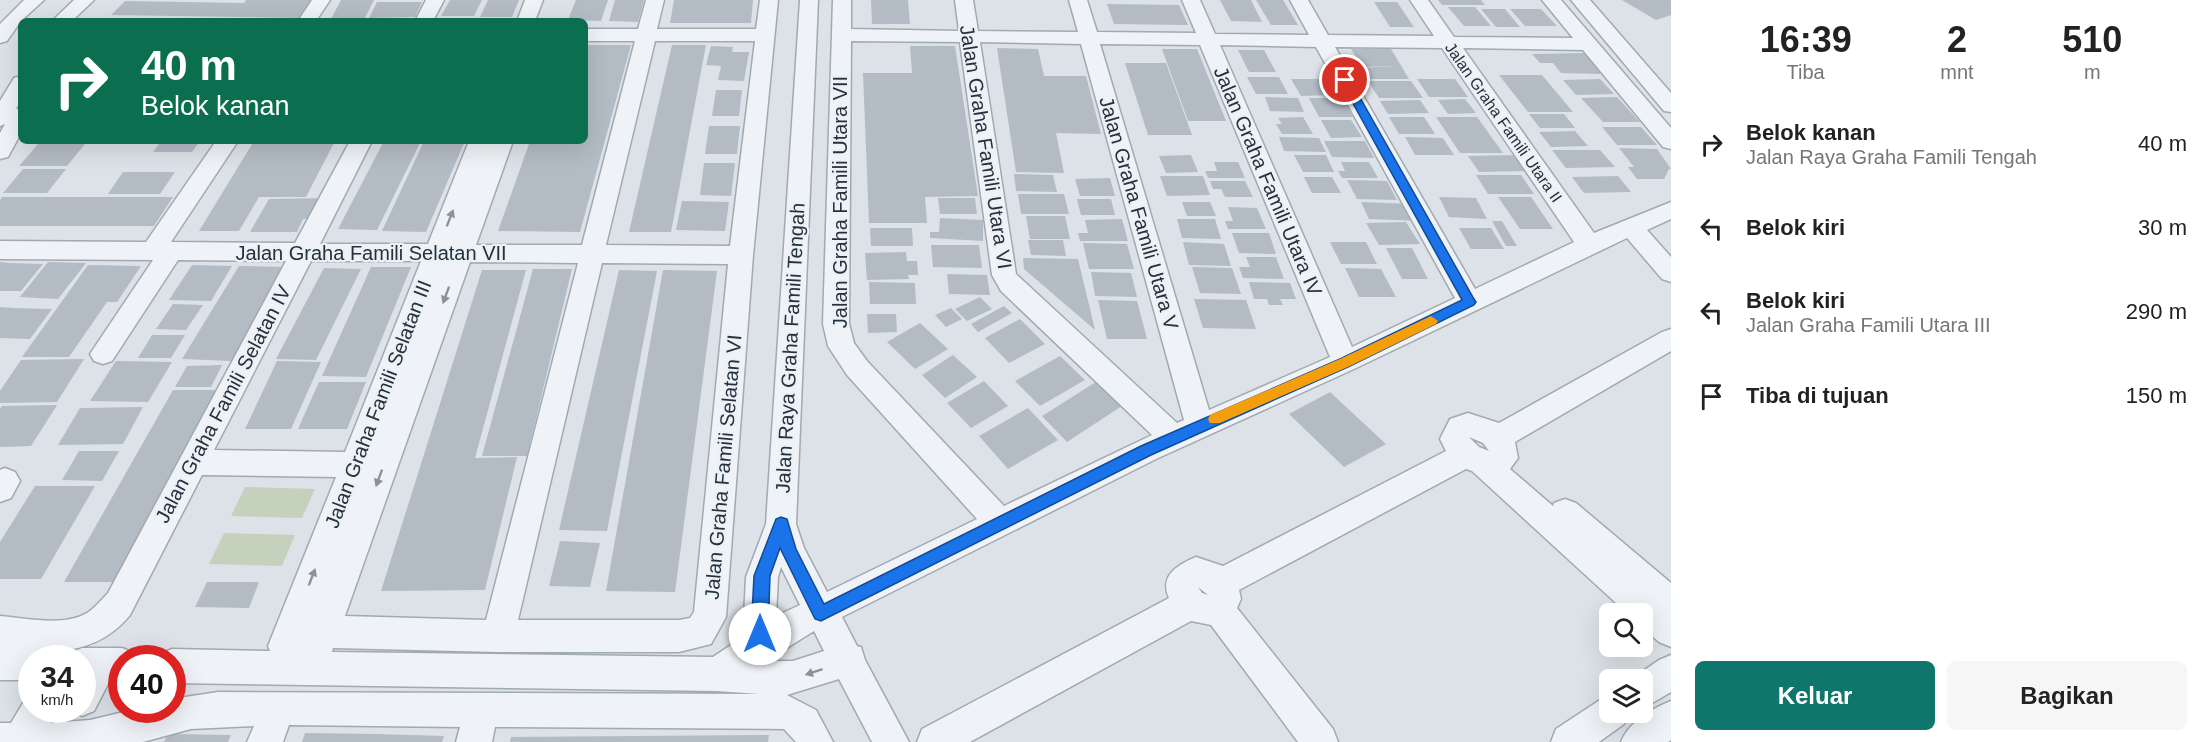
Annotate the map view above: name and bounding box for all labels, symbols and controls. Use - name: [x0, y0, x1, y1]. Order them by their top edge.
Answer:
- text: 16:39: [1760, 19, 1852, 60]
- text: 2: [1947, 19, 1967, 60]
- text: 510: [2062, 19, 2122, 60]
- street label: Jalan Graha Famili Utara VI: [956, 23, 1016, 271]
- street label: Jalan Graha Famili Utara II: [1442, 39, 1565, 205]
- icon: right: [42, 42, 120, 120]
- text: 40 m: [141, 42, 237, 89]
- pin: [1319, 54, 1370, 105]
- text: Tiba: [1787, 61, 1825, 83]
- text: mnt: [1940, 61, 1974, 83]
- text: m: [2084, 61, 2101, 83]
- street label: Jalan Graha Famili Utara IV: [1210, 63, 1327, 299]
- icon: arrive: [1328, 63, 1361, 96]
- street label: Jalan Graha Famili Utara VII: [829, 76, 851, 328]
- text: Belok kanan: [141, 91, 290, 121]
- street label: Jalan Graha Famili Utara V: [1095, 94, 1183, 333]
- text: Belok kanan: [1746, 120, 1876, 145]
- icon: right: [1695, 128, 1728, 161]
- text: 40 m: [2138, 131, 2187, 156]
- text: Jalan Raya Graha Famili Tengah: [1746, 146, 2037, 168]
- street label: Jalan Raya Graha Famili Tengah: [771, 202, 809, 494]
- one-way arrow: [445, 209, 455, 227]
- icon: left: [1695, 212, 1728, 245]
- text: Belok kiri: [1746, 215, 1845, 240]
- text: 30 m: [2138, 215, 2187, 240]
- street label: Jalan Graha Famili Selatan VII: [235, 242, 507, 264]
- street label: Jalan Graha Famili Selatan III: [321, 277, 435, 531]
- street label: Jalan Graha Famili Selatan IV: [151, 281, 295, 526]
- one-way arrow: [440, 286, 450, 304]
- text: Belok kiri: [1746, 288, 1845, 313]
- icon: left: [1695, 296, 1728, 329]
- text: 290 m: [2126, 299, 2187, 324]
- text: Jalan Graha Famili Utara III: [1746, 314, 1991, 336]
- street label: Jalan Graha Famili Selatan VI: [700, 334, 746, 600]
- icon: arrive: [1695, 380, 1728, 413]
- text: Tiba di tujuan: [1746, 383, 1889, 408]
- text: 150 m: [2126, 383, 2187, 408]
- one-way arrow: [373, 469, 383, 487]
- one-way arrow: [308, 568, 317, 586]
- position arrow: [728, 602, 792, 666]
- map controls: [1599, 603, 1653, 723]
- button: search: [1599, 603, 1653, 657]
- speed limit sign: 40: [108, 645, 186, 723]
- text: 34: [40, 660, 74, 693]
- button: Keluar: [1695, 661, 1935, 730]
- button: Bagikan: [1947, 661, 2187, 730]
- one-way arrow: [805, 668, 823, 677]
- button: layers: [1599, 669, 1653, 723]
- text: km/h: [41, 691, 73, 708]

